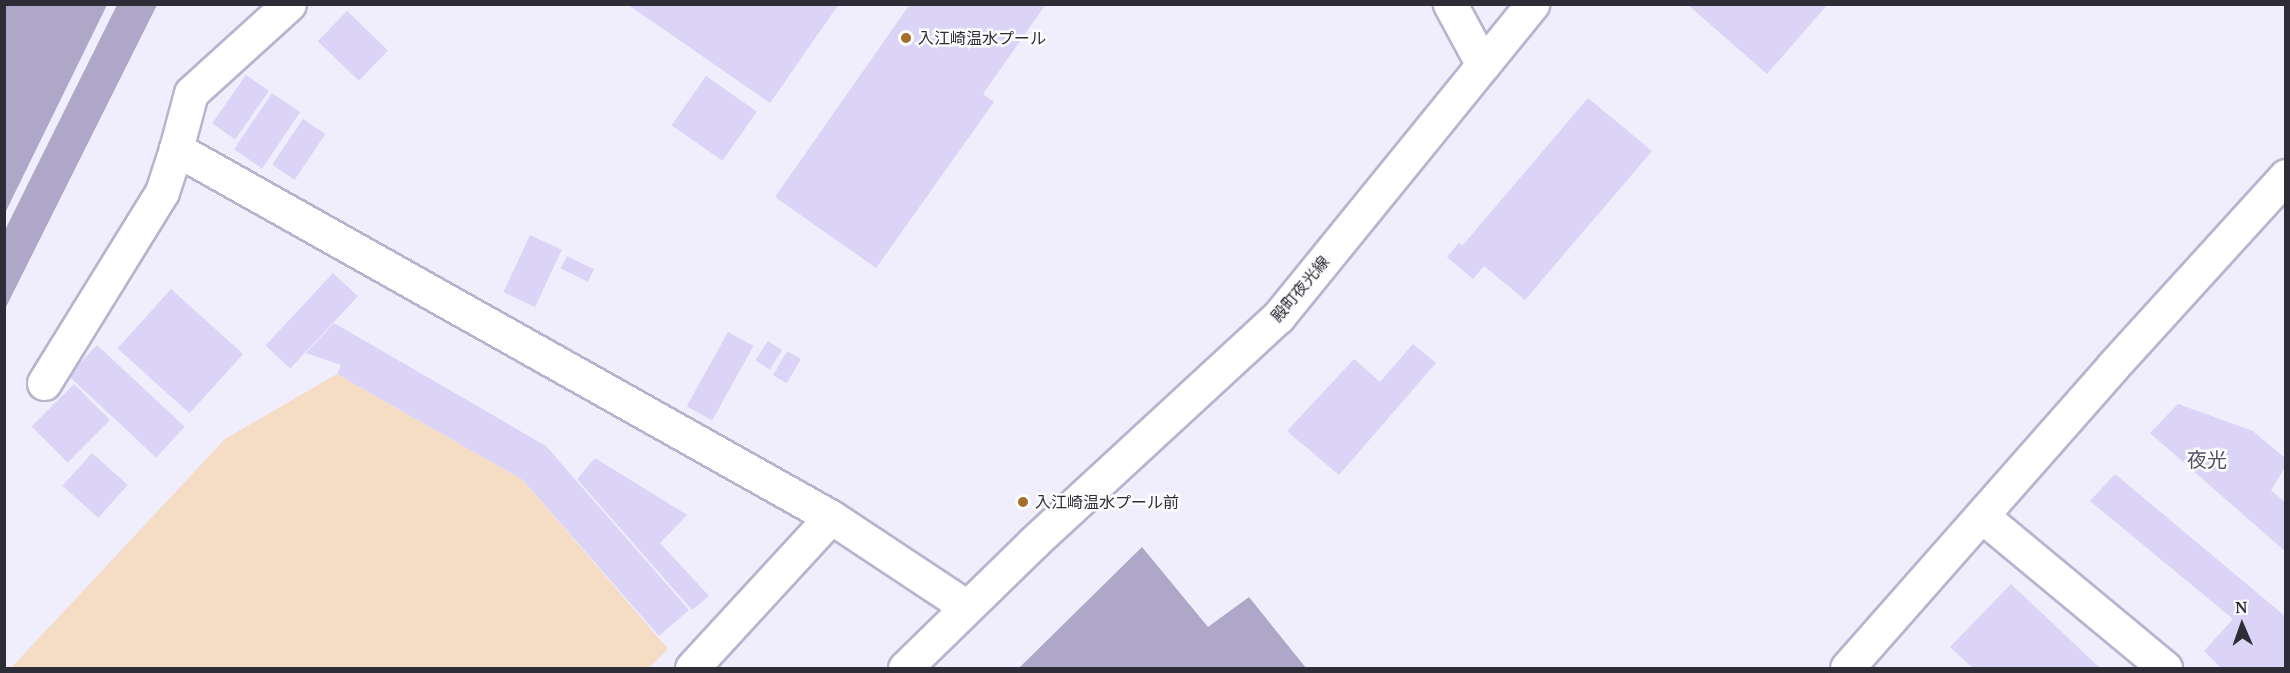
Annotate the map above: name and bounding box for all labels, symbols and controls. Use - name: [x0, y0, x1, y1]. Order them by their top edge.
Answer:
- place label: 入江崎温水プール: [918, 28, 1046, 48]
- marker: 入江崎温水プール: [899, 31, 913, 45]
- street label: 殿町夜光線: [1267, 252, 1333, 326]
- district label: 夜光: [2187, 447, 2227, 471]
- place label: 入江崎温水プール前: [1035, 492, 1179, 512]
- marker: 入江崎温水プール前: [1016, 495, 1030, 509]
- north arrow: [2212, 595, 2272, 655]
- text: N: [2235, 596, 2248, 618]

